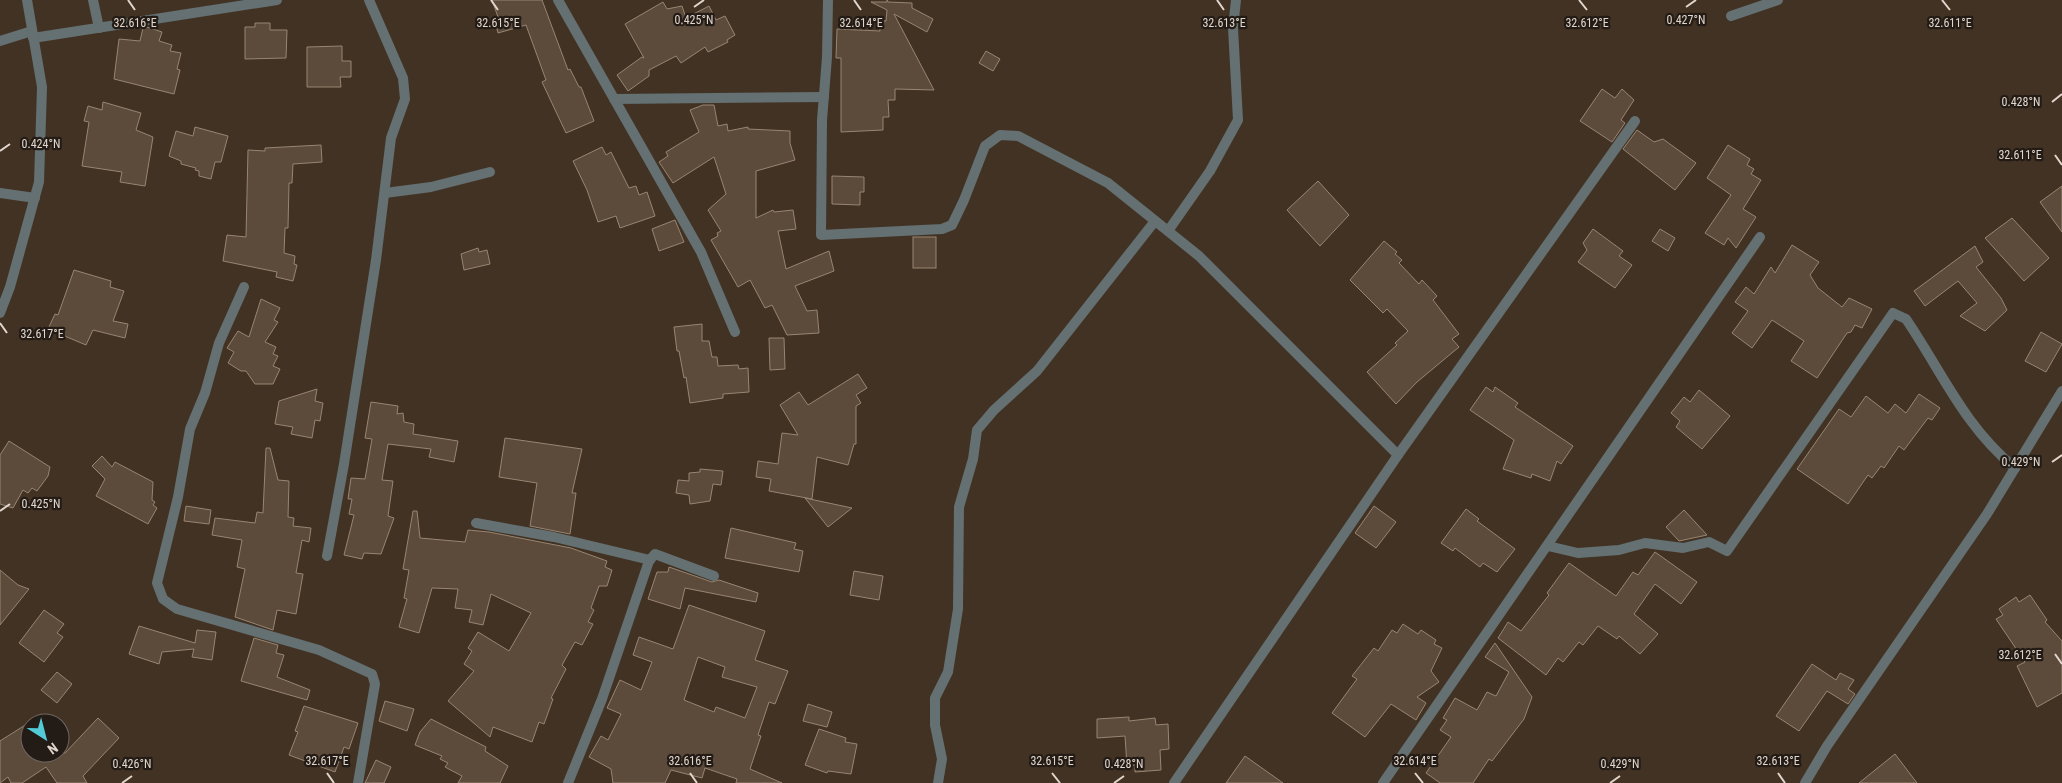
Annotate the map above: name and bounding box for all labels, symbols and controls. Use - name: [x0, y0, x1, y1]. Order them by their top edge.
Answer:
- text: 0.425°N: [675, 13, 713, 27]
- text: 0.427°N: [1667, 13, 1705, 27]
- text: 32.616°E: [113, 16, 157, 30]
- text: 32.615°E: [476, 16, 520, 30]
- text: 32.614°E: [839, 16, 883, 30]
- text: 32.613°E: [1202, 16, 1246, 30]
- text: 32.612°E: [1565, 16, 1609, 30]
- text: 32.611°E: [1928, 16, 1972, 30]
- text: 0.428°N: [2002, 95, 2040, 109]
- text: 0.424°N: [22, 137, 60, 151]
- text: 32.611°E: [1998, 148, 2042, 162]
- text: 32.617°E: [20, 327, 64, 341]
- text: 0.429°N: [2002, 455, 2040, 469]
- text: 0.425°N: [22, 497, 60, 511]
- text: 32.612°E: [1998, 648, 2042, 662]
- north arrow: [20, 713, 70, 763]
- text: N: [44, 740, 61, 758]
- text: 32.617°E: [305, 754, 349, 768]
- text: 32.616°E: [668, 754, 712, 768]
- text: 32.615°E: [1030, 754, 1074, 768]
- text: 32.614°E: [1393, 754, 1437, 768]
- text: 32.613°E: [1756, 754, 1800, 768]
- text: 0.426°N: [113, 757, 151, 771]
- text: 0.428°N: [1105, 757, 1143, 771]
- text: 0.429°N: [1601, 757, 1639, 771]

